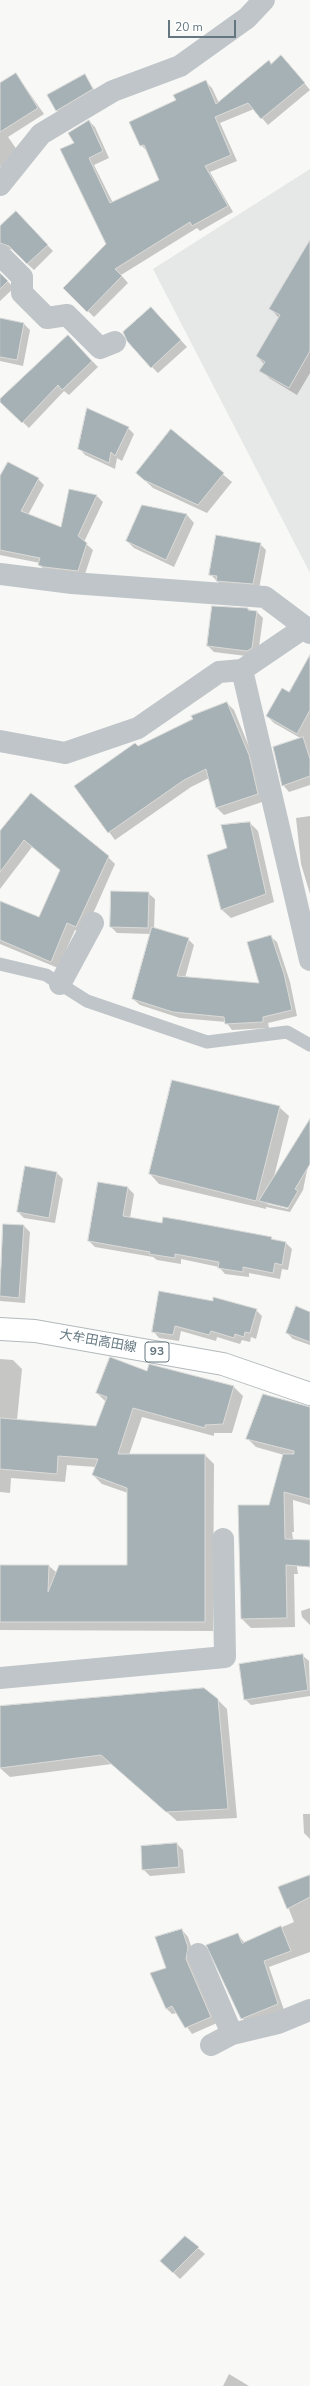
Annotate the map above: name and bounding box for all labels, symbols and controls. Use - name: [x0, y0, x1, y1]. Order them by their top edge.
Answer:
- scale bar: [170, 12, 238, 38]
- text: 20 m: [175, 19, 203, 35]
- street label: 大牟田高田線: [58, 1328, 138, 1356]
- road number: 93: [145, 1342, 169, 1362]

